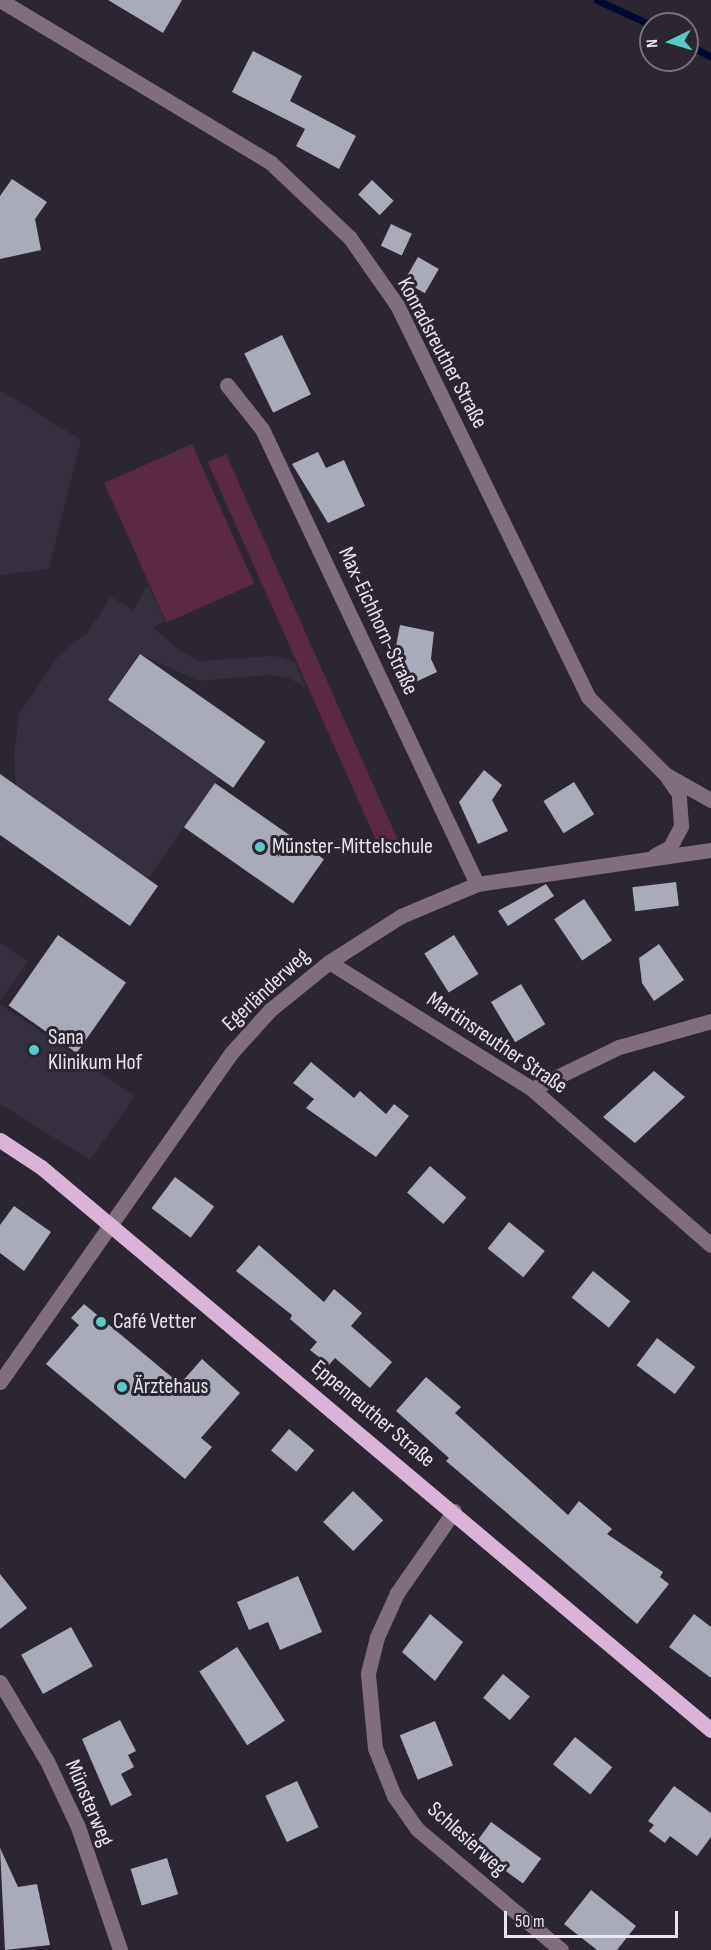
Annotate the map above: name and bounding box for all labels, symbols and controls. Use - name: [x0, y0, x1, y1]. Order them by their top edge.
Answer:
- north arrow: [639, 12, 699, 72]
- text: N: [643, 38, 662, 49]
- street label: Konradsreuther Straße: [391, 273, 493, 433]
- street label: Max-Eichhorn-Straße: [332, 543, 424, 699]
- place label: Münster-Mittelschule: [272, 834, 433, 860]
- marker: Münster-Mittelschule: [253, 840, 267, 854]
- street label: Egerländerweg: [217, 943, 315, 1037]
- street label: Martinsreuther Straße: [422, 986, 572, 1100]
- place label: Sana Klinikum Hof: [48, 1024, 142, 1076]
- marker: Sana Klinikum Hof: [25, 1041, 43, 1059]
- place label: Café Vetter: [113, 1309, 196, 1335]
- marker: Café Vetter: [94, 1315, 108, 1329]
- street label: Eppenreuther Straße: [306, 1355, 440, 1473]
- place label: Ärztehaus: [134, 1374, 208, 1400]
- marker: Ärztehaus: [115, 1380, 129, 1394]
- street label: Münsterweg: [59, 1756, 119, 1850]
- street label: Schlesierweg: [422, 1796, 512, 1882]
- scale bar: [507, 1899, 681, 1937]
- text: 50 m: [515, 1911, 545, 1932]

